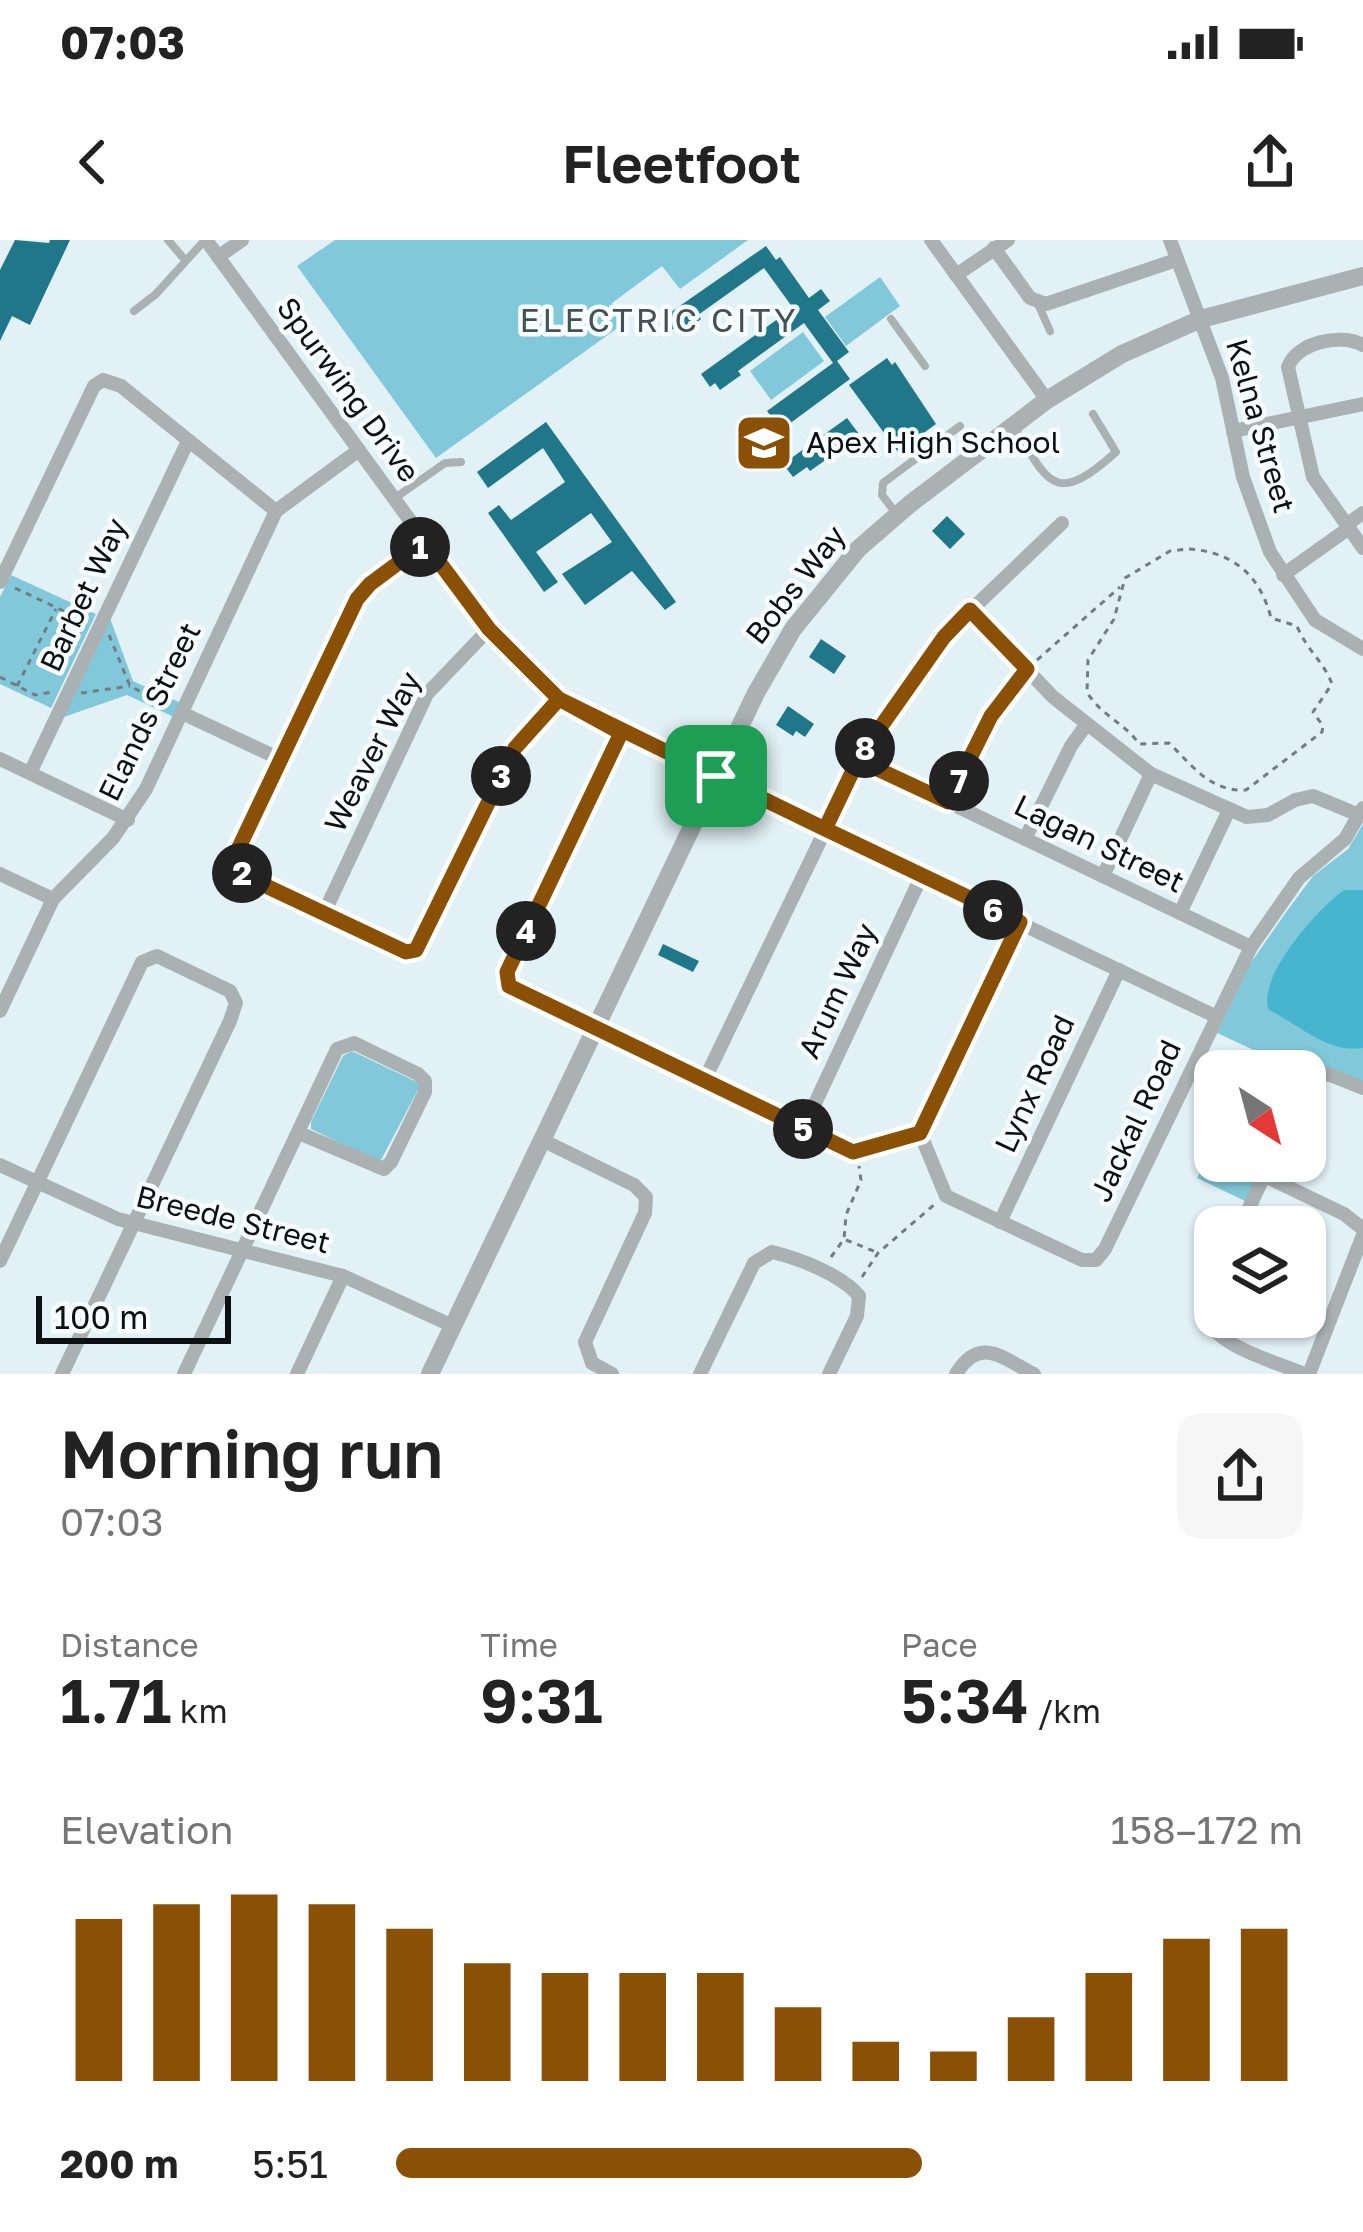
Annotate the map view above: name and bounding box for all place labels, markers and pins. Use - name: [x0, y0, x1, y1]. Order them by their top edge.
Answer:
- school or university icon: Apex High School: [733, 412, 795, 474]
- place label: Apex High School: [806, 424, 1060, 460]
- pin: 1: [390, 517, 450, 577]
- pin: 8: [835, 718, 895, 778]
- pin: [665, 725, 767, 827]
- pin: 3: [471, 746, 531, 806]
- pin: 7: [929, 751, 989, 811]
- pin: 2: [212, 843, 272, 903]
- pin: 6: [963, 880, 1023, 940]
- pin: 4: [496, 901, 556, 961]
- pin: 5: [773, 1099, 833, 1159]

